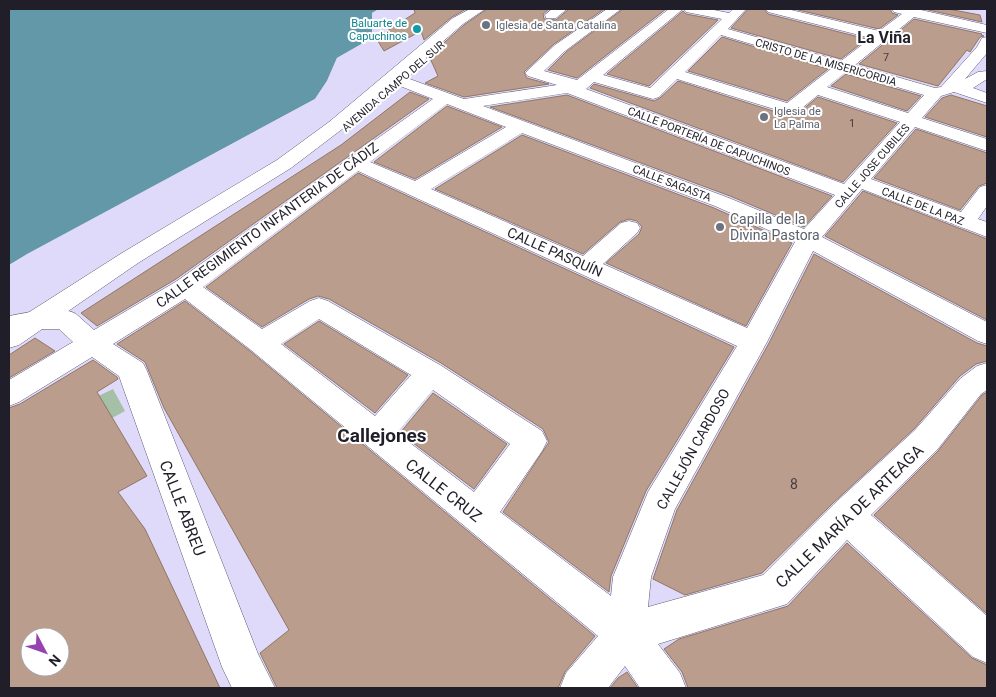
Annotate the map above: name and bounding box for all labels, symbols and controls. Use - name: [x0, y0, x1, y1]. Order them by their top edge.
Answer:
- place label: Baluarte de Capuchinos: [349, 17, 407, 43]
- marker: Iglesia de Santa Catalina: [480, 19, 492, 31]
- place label: Iglesia de Santa Catalina: [496, 19, 617, 32]
- marker: Baluarte de Capuchinos: [411, 23, 423, 35]
- district label: La Viña: [857, 28, 911, 47]
- street label: CRISTO DE LA MISERICORDIA: [754, 36, 899, 89]
- street label: AVENIDA CAMPO DEL SUR: [339, 38, 447, 134]
- house number: 7: [883, 51, 889, 64]
- street label: CALLE PORTERÍA DE CAPUCHINOS: [626, 104, 792, 179]
- place label: Iglesia de La Palma: [774, 105, 821, 131]
- marker: Iglesia de La Palma: [758, 111, 770, 123]
- house number: 1: [849, 117, 855, 130]
- street label: CALLE JOSE CUBILES: [832, 121, 913, 211]
- street label: CALLE REGIMIENTO INFANTERIA DE CÁDIZ: [152, 138, 381, 311]
- street label: CALLE SAGASTA: [631, 162, 714, 205]
- street label: CALLE DE LA PAZ: [880, 185, 966, 228]
- place label: Capilla de la Divina Pastora: [730, 211, 820, 243]
- marker: Capilla de la Divina Pastora: [714, 221, 726, 233]
- street label: CALLE PASQUÍN: [505, 223, 606, 280]
- street label: CALLEJÓN CARDOSO: [652, 385, 733, 512]
- district label: Callejones: [337, 424, 427, 447]
- street label: CALLE MARÍA DE ARTEAGA: [772, 440, 928, 592]
- street label: CALLE CRUZ: [402, 455, 486, 526]
- street label: CALLE ABREU: [156, 458, 209, 559]
- house number: 8: [790, 476, 798, 492]
- north arrow: [20, 627, 70, 677]
- text: N: [46, 652, 64, 670]

